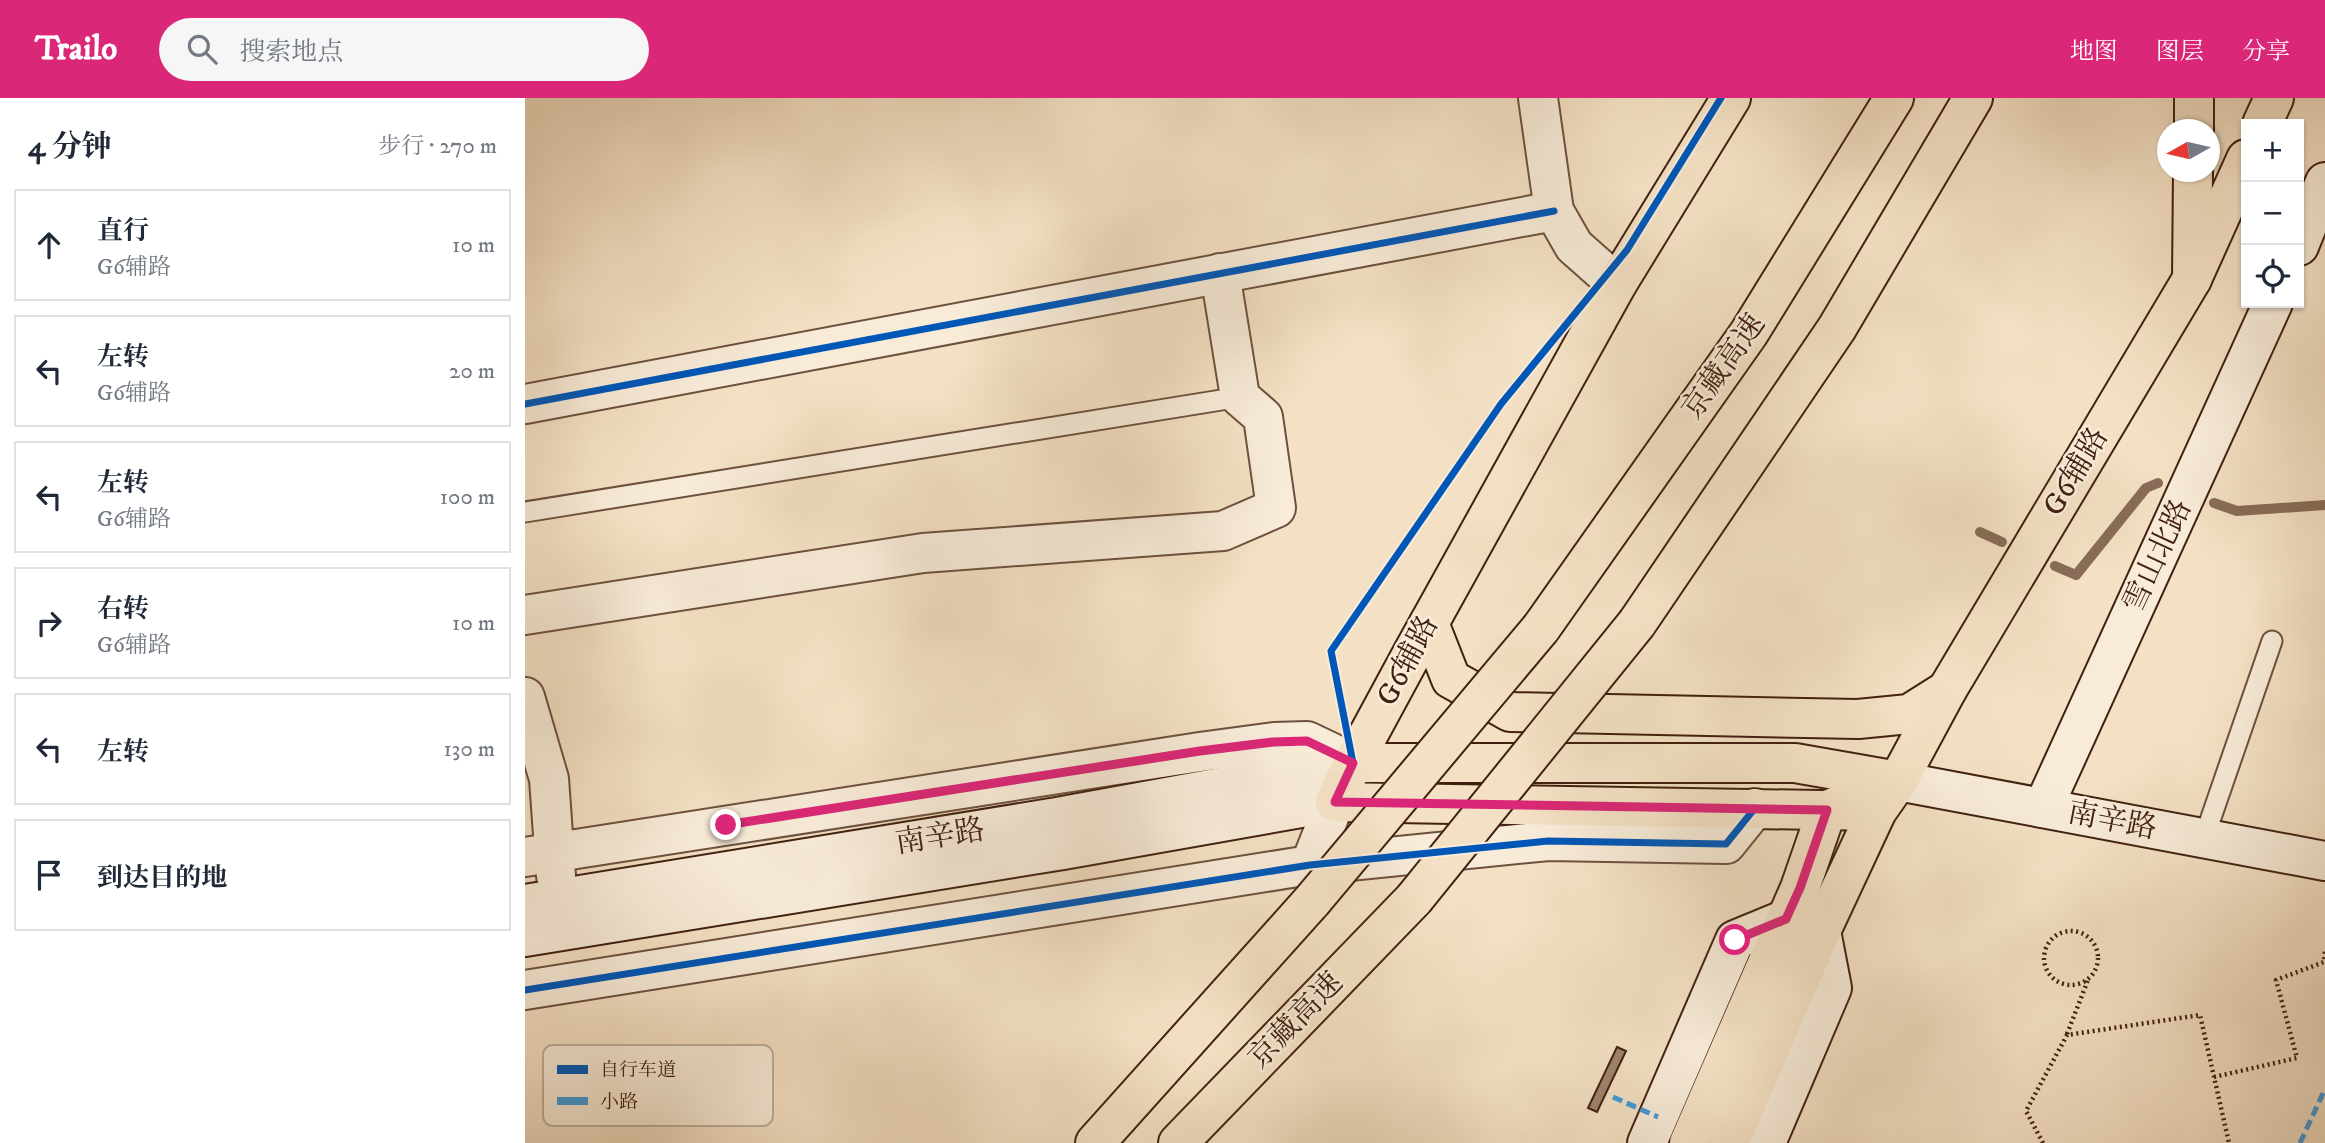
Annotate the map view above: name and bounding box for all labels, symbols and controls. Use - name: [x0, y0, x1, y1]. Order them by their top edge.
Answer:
- search box: [159, 18, 649, 81]
- text: Trailo: [35, 29, 117, 70]
- icon: search: [183, 30, 221, 68]
- text: 搜索地点: [239, 36, 343, 69]
- text: 地图: [2070, 37, 2118, 67]
- text: 图层: [2156, 37, 2204, 67]
- text: 分享: [2242, 37, 2290, 67]
- north arrow: [2157, 119, 2220, 182]
- map controls: [2241, 119, 2304, 308]
- button: +: [2241, 119, 2304, 182]
- text: 4 分钟: [28, 129, 112, 166]
- text: 步行 · 270 m: [378, 132, 497, 161]
- button: −: [2241, 182, 2304, 245]
- text: 直行: [97, 215, 149, 248]
- icon: ahead: [30, 226, 68, 264]
- text: 10 m: [452, 231, 495, 260]
- button: locate: [2241, 245, 2304, 308]
- text: G6辅路: [97, 253, 171, 282]
- street label: 京藏高速: [1674, 307, 1774, 427]
- text: 左转: [97, 341, 149, 374]
- icon: left: [30, 352, 68, 390]
- text: 20 m: [449, 357, 495, 386]
- text: G6辅路: [97, 379, 171, 408]
- street label: G6辅路: [2035, 421, 2117, 523]
- text: 左转: [97, 467, 149, 500]
- icon: left: [30, 478, 68, 516]
- text: 100 m: [440, 483, 495, 512]
- street label: 雪山北路: [2116, 494, 2200, 618]
- text: G6辅路: [97, 505, 171, 534]
- text: 右转: [97, 593, 149, 626]
- icon: right: [30, 604, 68, 642]
- text: 10 m: [452, 609, 495, 638]
- street label: G6辅路: [1369, 610, 1447, 712]
- text: G6辅路: [97, 631, 171, 660]
- icon: left: [30, 730, 68, 768]
- text: 130 m: [443, 735, 495, 764]
- text: 左转: [97, 736, 149, 769]
- street label: 南辛路: [2064, 794, 2160, 848]
- route end: [710, 809, 741, 840]
- street label: 南辛路: [893, 812, 987, 862]
- icon: arrive: [30, 856, 68, 894]
- text: 到达目的地: [97, 862, 227, 895]
- route start: [1719, 924, 1750, 955]
- street label: 京藏高速: [1241, 965, 1351, 1077]
- legend: [543, 1045, 773, 1126]
- text: 自行车道: [600, 1059, 676, 1082]
- text: 小路: [600, 1091, 638, 1114]

